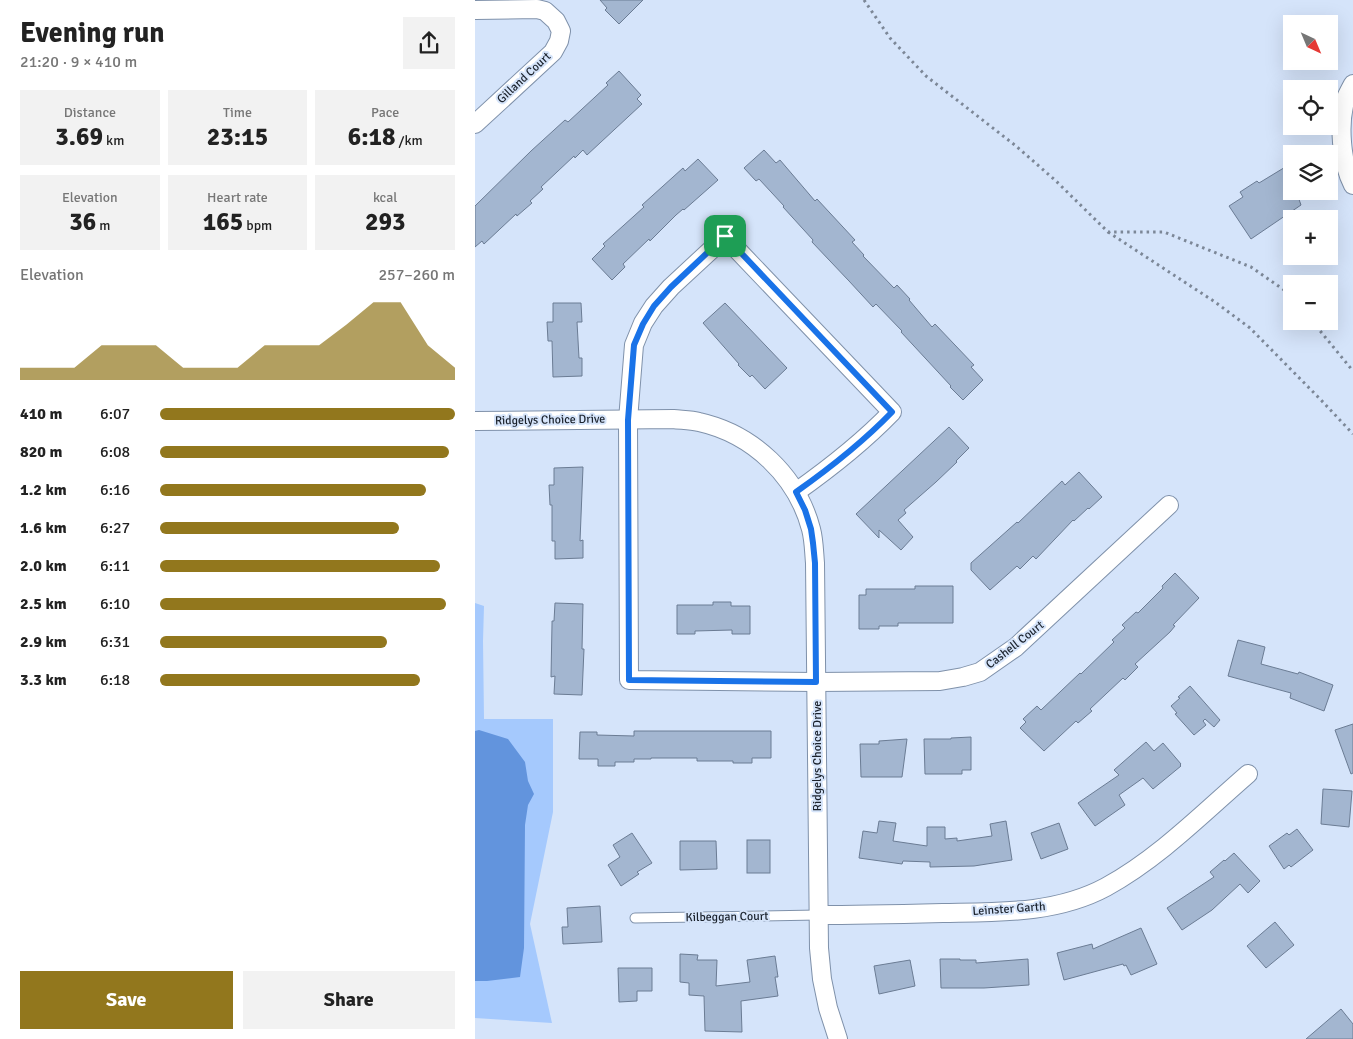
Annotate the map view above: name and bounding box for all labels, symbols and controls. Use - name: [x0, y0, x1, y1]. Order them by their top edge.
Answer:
- north arrow: [1283, 15, 1337, 70]
- map controls: [1283, 15, 1338, 330]
- text: Evening run: [20, 16, 165, 50]
- button: share: [403, 17, 455, 69]
- street label: Gilland Court: [494, 49, 554, 107]
- text: 21:20 · 9 × 410 m: [20, 52, 137, 72]
- button: locate: [1283, 80, 1338, 135]
- text: Distance: [64, 104, 116, 121]
- text: Time: [223, 104, 252, 121]
- text: Pace: [371, 104, 399, 121]
- text: 3.69: [55, 121, 103, 152]
- text: 23:15: [207, 121, 268, 152]
- text: 6:18: [348, 121, 396, 152]
- text: km: [103, 132, 124, 149]
- text: /km: [396, 132, 423, 149]
- button: layers: [1283, 145, 1338, 200]
- text: Elevation: [62, 189, 118, 206]
- text: Heart rate: [207, 189, 268, 206]
- text: kcal: [373, 189, 397, 206]
- text: 36: [69, 206, 96, 237]
- text: 165: [203, 206, 243, 237]
- text: 293: [365, 206, 405, 237]
- button: +: [1283, 210, 1338, 265]
- pin: [704, 215, 746, 257]
- text: m: [96, 217, 110, 234]
- text: bpm: [243, 217, 272, 234]
- icon: arrive: [711, 222, 739, 250]
- text: Elevation: [20, 265, 84, 285]
- text: 257–260 m: [378, 265, 455, 285]
- button: −: [1283, 275, 1338, 330]
- text: 410 m: [20, 404, 62, 424]
- text: 6:07: [100, 404, 130, 424]
- street label: Ridgelys Choice Drive: [495, 412, 605, 428]
- text: 820 m: [20, 442, 62, 462]
- text: 6:08: [100, 442, 130, 462]
- text: 1.2 km: [20, 480, 67, 500]
- text: 6:16: [100, 480, 130, 500]
- text: 1.6 km: [20, 518, 67, 538]
- text: 6:27: [100, 518, 130, 538]
- text: 2.0 km: [20, 556, 67, 576]
- text: 6:11: [100, 556, 130, 576]
- text: 2.5 km: [20, 594, 67, 614]
- text: 6:10: [100, 594, 130, 614]
- street label: Cashell Court: [983, 618, 1047, 672]
- text: 2.9 km: [20, 632, 67, 652]
- text: 6:31: [100, 632, 130, 652]
- text: 3.3 km: [20, 670, 67, 690]
- text: 6:18: [100, 670, 130, 690]
- street label: Ridgelys Choice Drive: [810, 701, 825, 811]
- street label: Leinster Garth: [972, 899, 1046, 919]
- street label: Kilbeggan Court: [685, 909, 769, 925]
- button: Save: [20, 971, 233, 1029]
- button: Share: [243, 971, 455, 1029]

